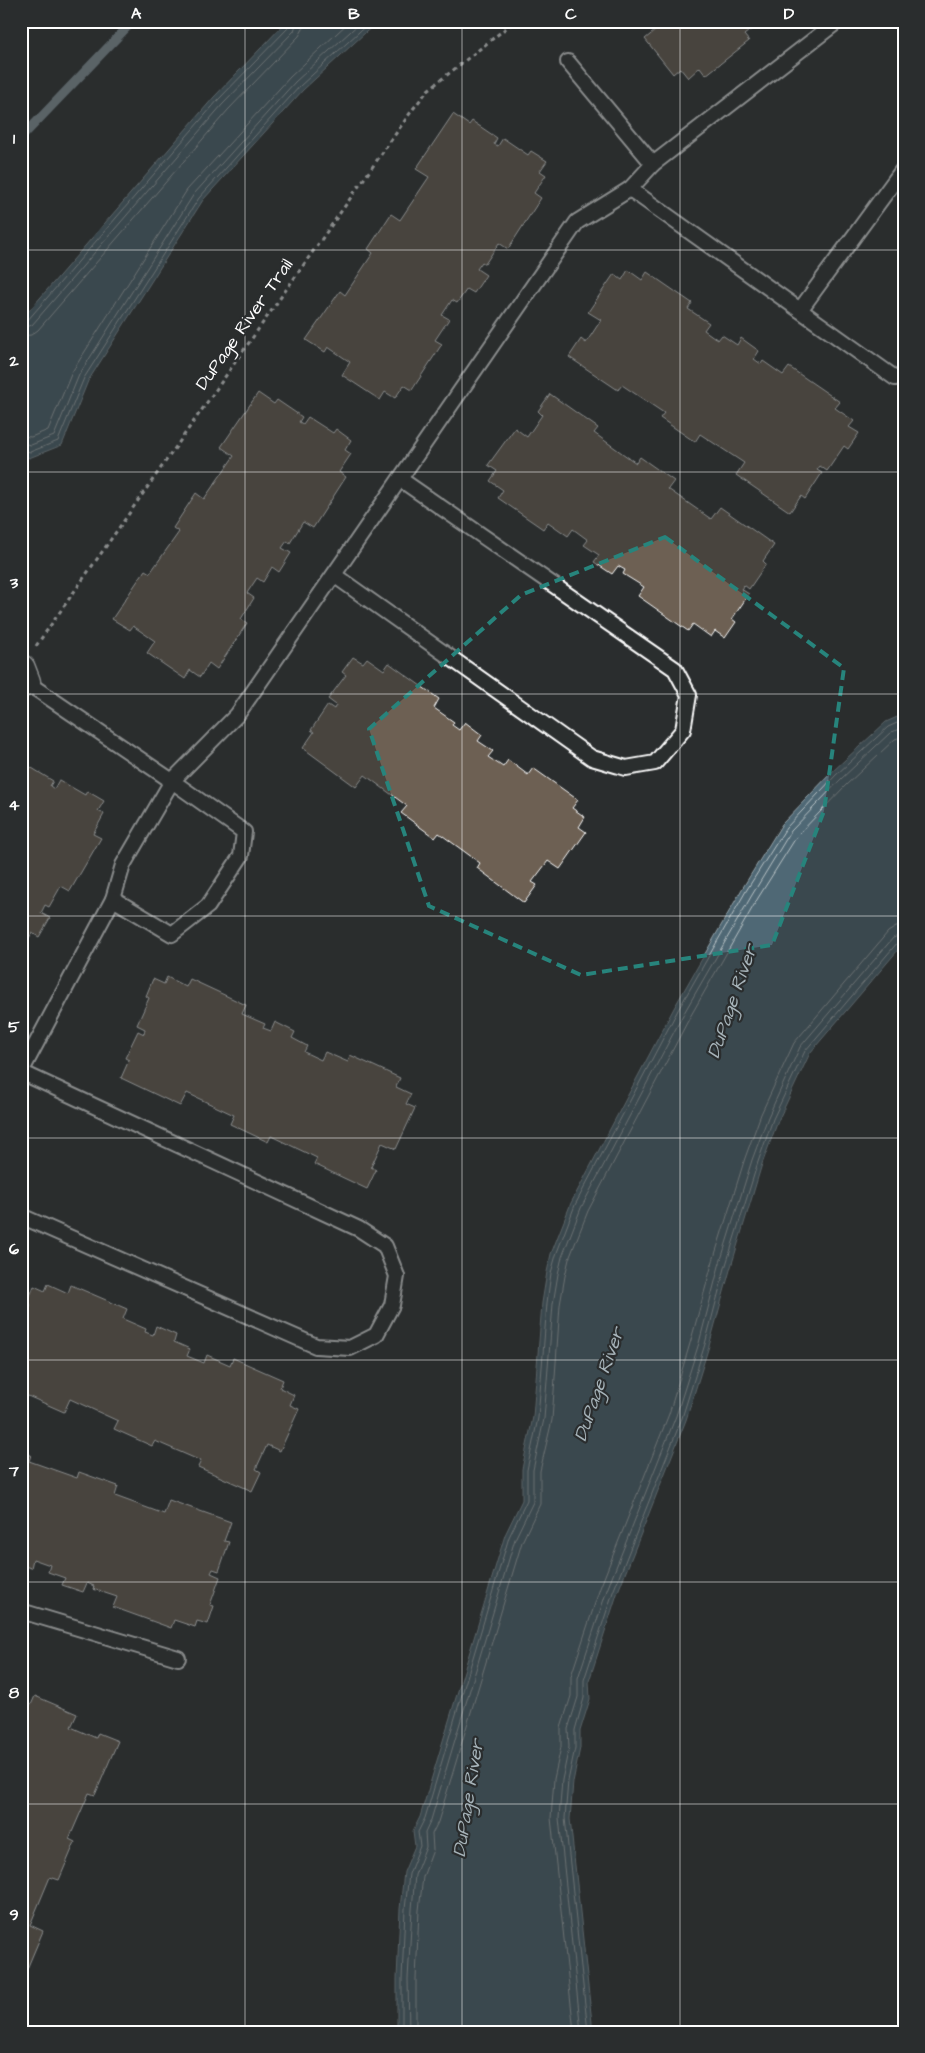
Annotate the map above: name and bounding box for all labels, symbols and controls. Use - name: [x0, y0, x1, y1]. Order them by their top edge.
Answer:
- text: A: [131, 3, 142, 25]
- text: B: [348, 3, 360, 25]
- text: C: [565, 3, 577, 25]
- text: D: [784, 3, 795, 25]
- text: 1: [13, 128, 16, 150]
- street label: DuPage River Trail: [190, 253, 300, 396]
- text: 2: [8, 350, 19, 372]
- text: 3: [9, 572, 19, 594]
- text: 4: [9, 794, 20, 816]
- water label: DuPage River: [700, 939, 765, 1062]
- text: 5: [8, 1016, 20, 1038]
- text: 6: [9, 1238, 19, 1260]
- water label: DuPage River: [567, 1322, 632, 1445]
- text: 7: [8, 1460, 19, 1482]
- text: 8: [9, 1682, 20, 1704]
- water label: DuPage River: [446, 1735, 491, 1859]
- text: 9: [9, 1904, 19, 1926]

